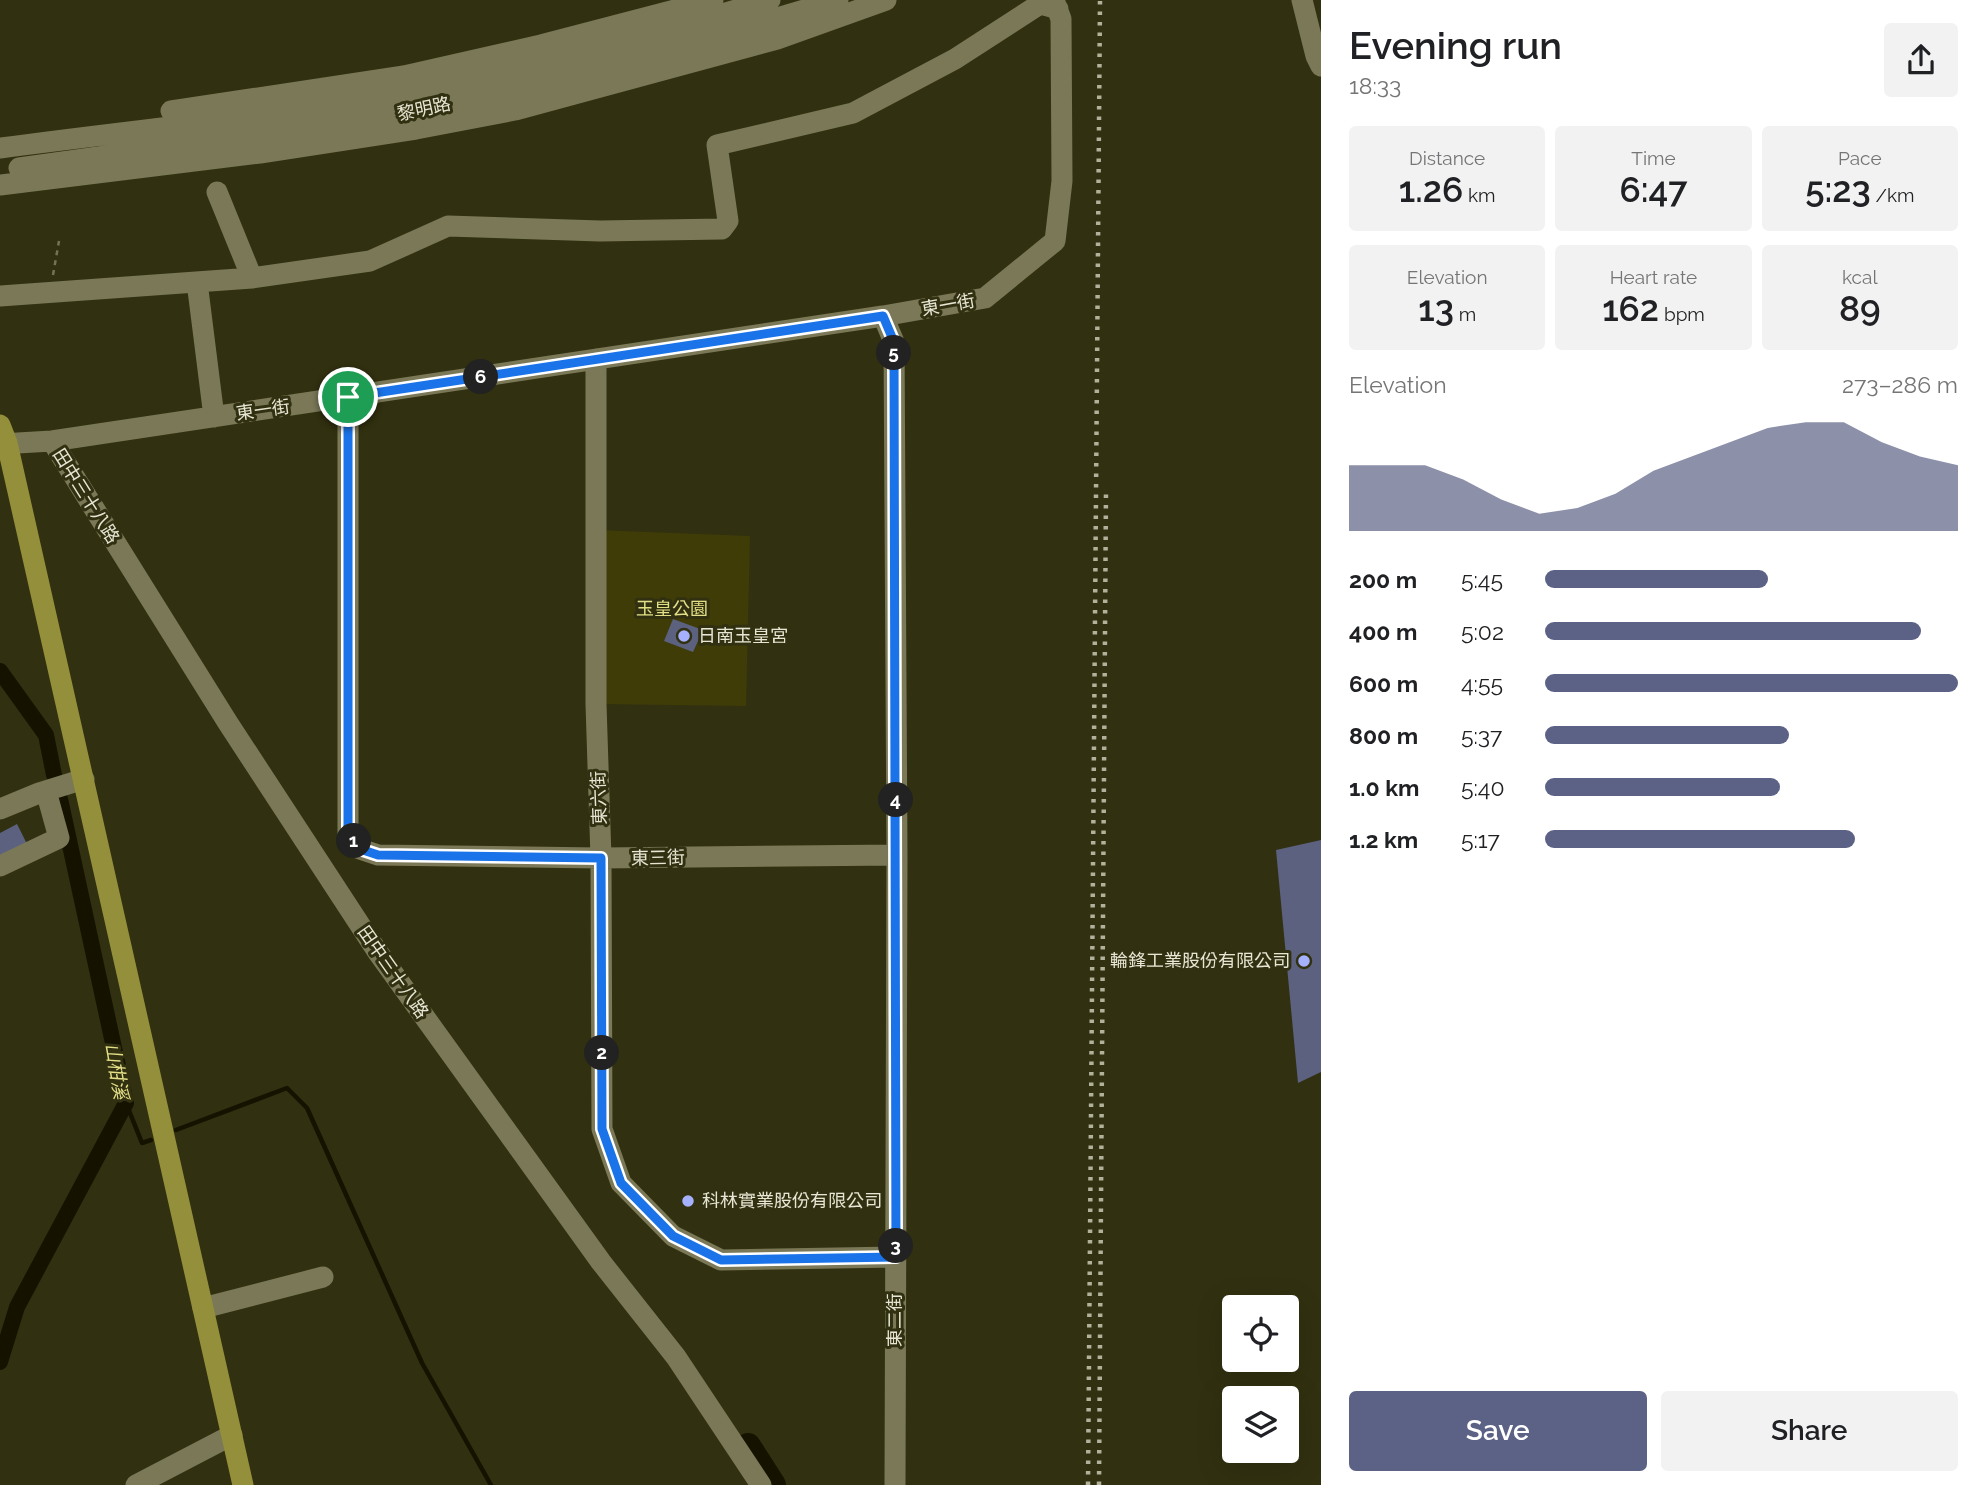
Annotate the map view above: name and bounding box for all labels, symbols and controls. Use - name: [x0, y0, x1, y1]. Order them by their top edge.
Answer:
- text: Evening run: [1349, 23, 1562, 68]
- button: share: [1884, 23, 1958, 97]
- text: 18:33: [1349, 72, 1401, 99]
- street label: 黎明路: [395, 93, 452, 124]
- text: Distance: [1409, 147, 1485, 169]
- text: Time: [1631, 147, 1676, 169]
- text: Pace: [1838, 147, 1882, 169]
- text: 1.26: [1399, 169, 1463, 210]
- text: 6:47: [1620, 169, 1687, 210]
- text: 5:23: [1805, 169, 1871, 210]
- text: km: [1463, 184, 1496, 206]
- text: /km: [1871, 184, 1915, 206]
- text: Elevation: [1407, 266, 1488, 288]
- text: Heart rate: [1610, 266, 1697, 288]
- text: kcal: [1842, 266, 1878, 288]
- text: 13: [1418, 288, 1454, 329]
- text: 162: [1602, 288, 1659, 329]
- text: 89: [1839, 288, 1881, 329]
- street label: 東一街: [920, 289, 976, 320]
- text: m: [1454, 303, 1476, 325]
- text: bpm: [1659, 303, 1705, 325]
- pin: 5: [876, 336, 912, 370]
- text: 5: [888, 341, 899, 363]
- pin: 6: [463, 360, 498, 394]
- text: 6: [475, 365, 486, 387]
- pin: [318, 367, 378, 427]
- text: Elevation: [1349, 371, 1447, 398]
- text: 273–286 m: [1842, 371, 1958, 398]
- icon: arrive: [329, 378, 367, 416]
- street label: 東一街: [235, 395, 291, 424]
- street label: 田中三十八路: [49, 444, 124, 547]
- text: 200 m: [1349, 566, 1417, 593]
- text: 5:45: [1461, 566, 1503, 593]
- park label: 玉皇公園: [636, 598, 708, 619]
- text: 400 m: [1349, 618, 1417, 645]
- text: 5:02: [1461, 618, 1504, 645]
- place label: 日南玉皇宮: [698, 625, 788, 646]
- marker: 日南玉皇宮: [676, 628, 692, 644]
- text: 600 m: [1349, 670, 1418, 697]
- text: 4:55: [1461, 670, 1503, 697]
- text: 800 m: [1349, 722, 1418, 749]
- text: 5:37: [1461, 722, 1502, 749]
- street label: 東六街: [587, 771, 610, 825]
- text: 1.0 km: [1349, 774, 1419, 801]
- text: 5:40: [1461, 774, 1505, 801]
- pin: 4: [878, 782, 914, 818]
- text: 4: [890, 788, 901, 810]
- pin: 1: [336, 824, 372, 858]
- text: 1.2 km: [1349, 826, 1418, 853]
- text: 5:17: [1461, 826, 1500, 853]
- text: 1: [349, 829, 358, 851]
- street label: 東三街: [631, 847, 685, 868]
- street label: 田中三十八路: [354, 921, 433, 1022]
- place label: 輪鋒工業股份有限公司: [1110, 950, 1290, 971]
- marker: 輪鋒工業股份有限公司: [1296, 953, 1312, 969]
- pin: 2: [584, 1036, 620, 1070]
- water label: 山柑溪: [101, 1041, 133, 1104]
- text: 2: [596, 1041, 607, 1063]
- place label: 科林實業股份有限公司: [702, 1190, 882, 1211]
- marker: 科林實業股份有限公司: [680, 1193, 696, 1209]
- pin: 3: [878, 1228, 914, 1264]
- text: 3: [890, 1234, 901, 1256]
- street label: 東二街: [884, 1293, 905, 1347]
- map controls: [1222, 1295, 1299, 1463]
- button: locate: [1222, 1295, 1299, 1372]
- button: layers: [1222, 1386, 1299, 1463]
- button: Save: [1349, 1391, 1647, 1471]
- button: Share: [1661, 1391, 1958, 1471]

